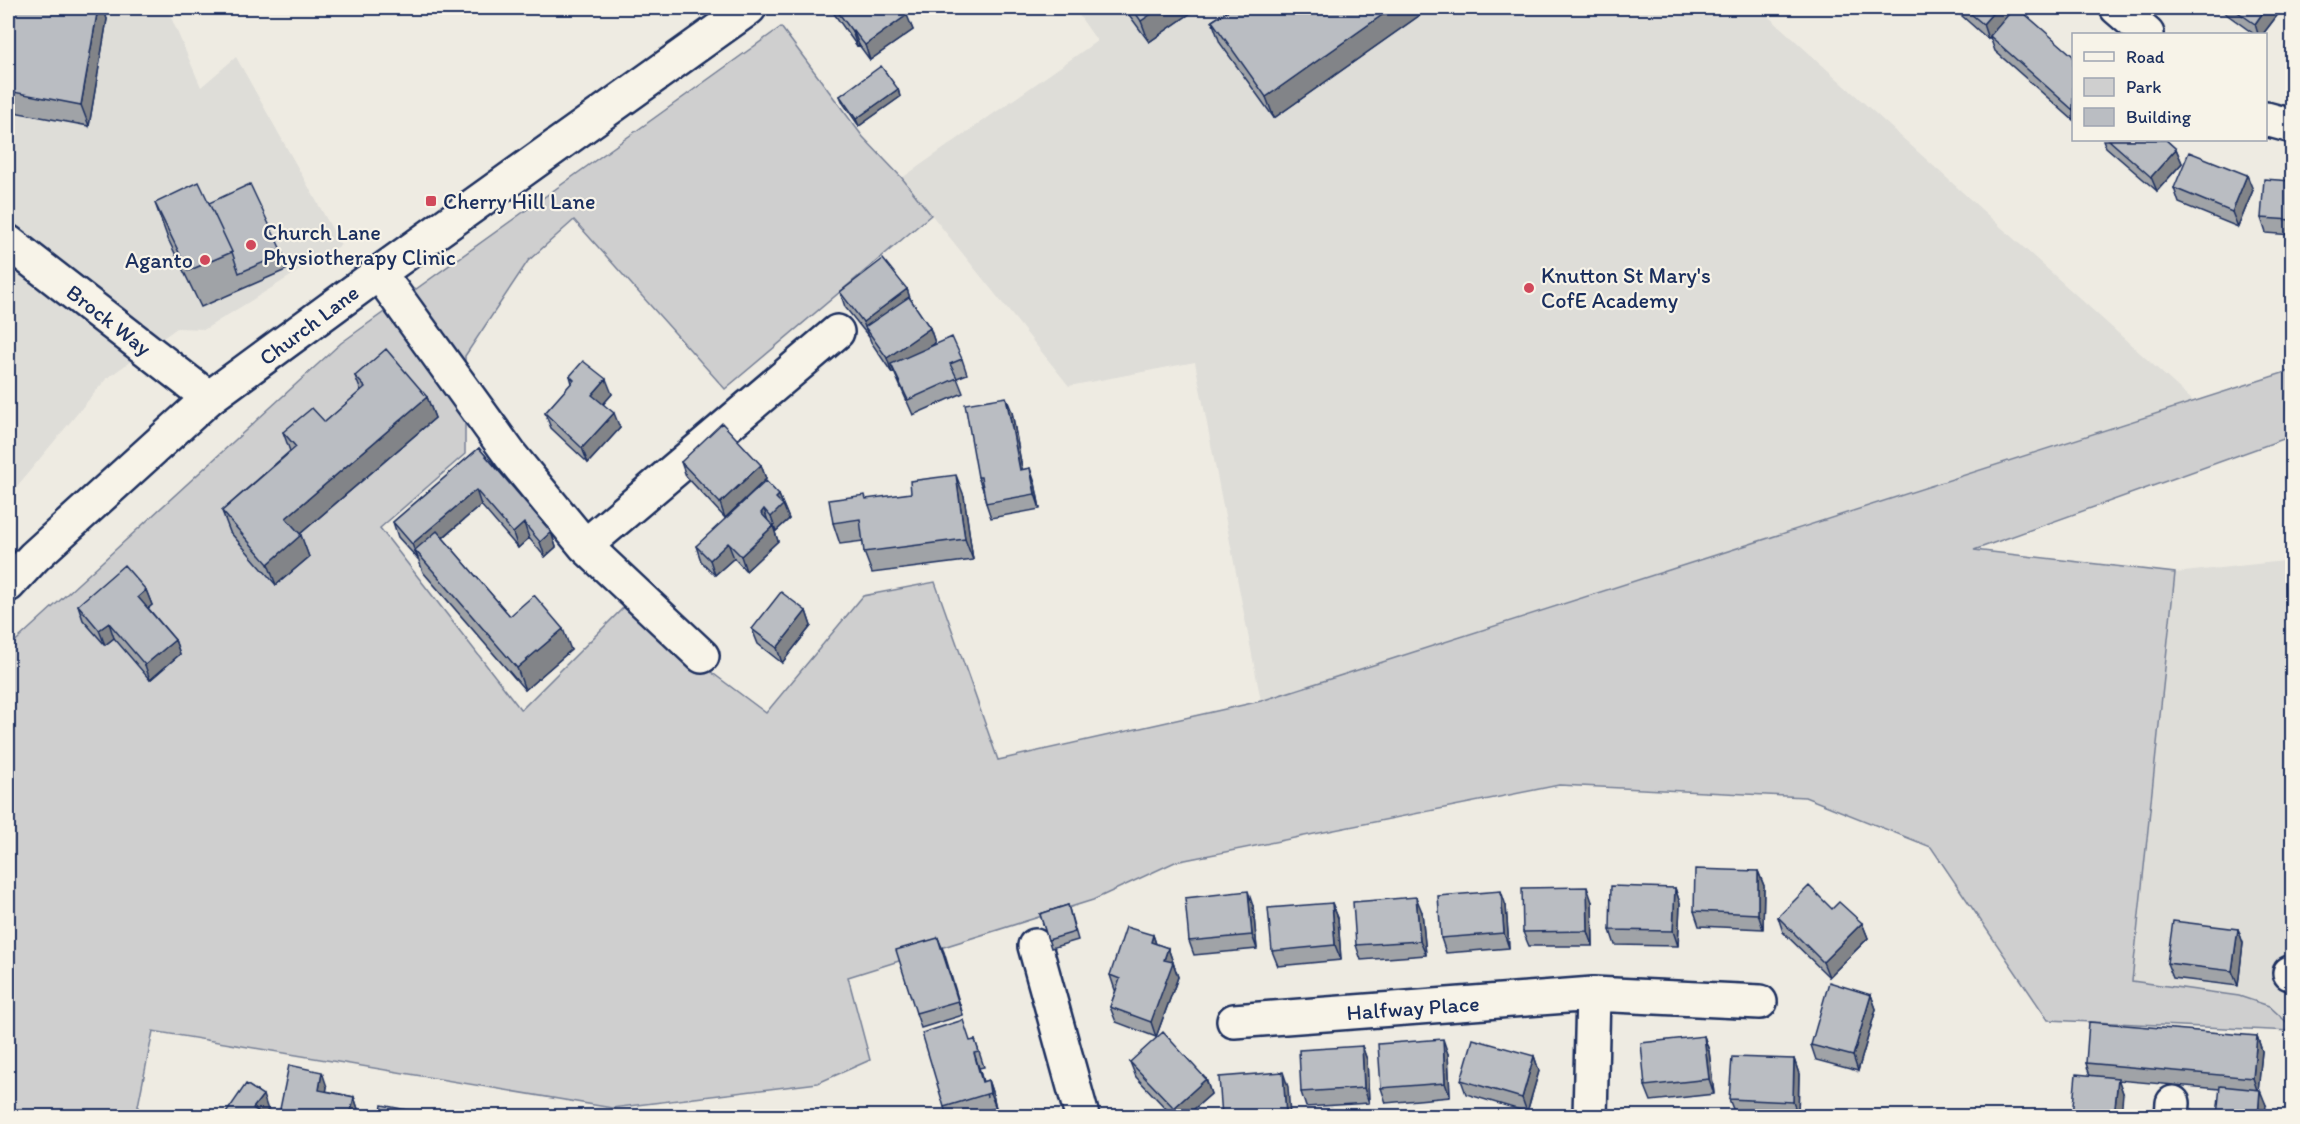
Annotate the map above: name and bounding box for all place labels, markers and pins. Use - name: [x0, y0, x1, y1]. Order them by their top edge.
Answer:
- place label: Cherry Hill Lane: [443, 188, 595, 215]
- marker: Cherry Hill Lane: [424, 194, 438, 208]
- place label: Church Lane Physiotherapy Clinic: [263, 219, 456, 271]
- marker: Church Lane Physiotherapy Clinic: [244, 238, 258, 252]
- place label: Aganto: [125, 247, 193, 274]
- marker: Aganto: [198, 253, 212, 267]
- place label: Knutton St Mary's CofE Academy: [1541, 262, 1711, 314]
- marker: Knutton St Mary's CofE Academy: [1522, 281, 1536, 295]

